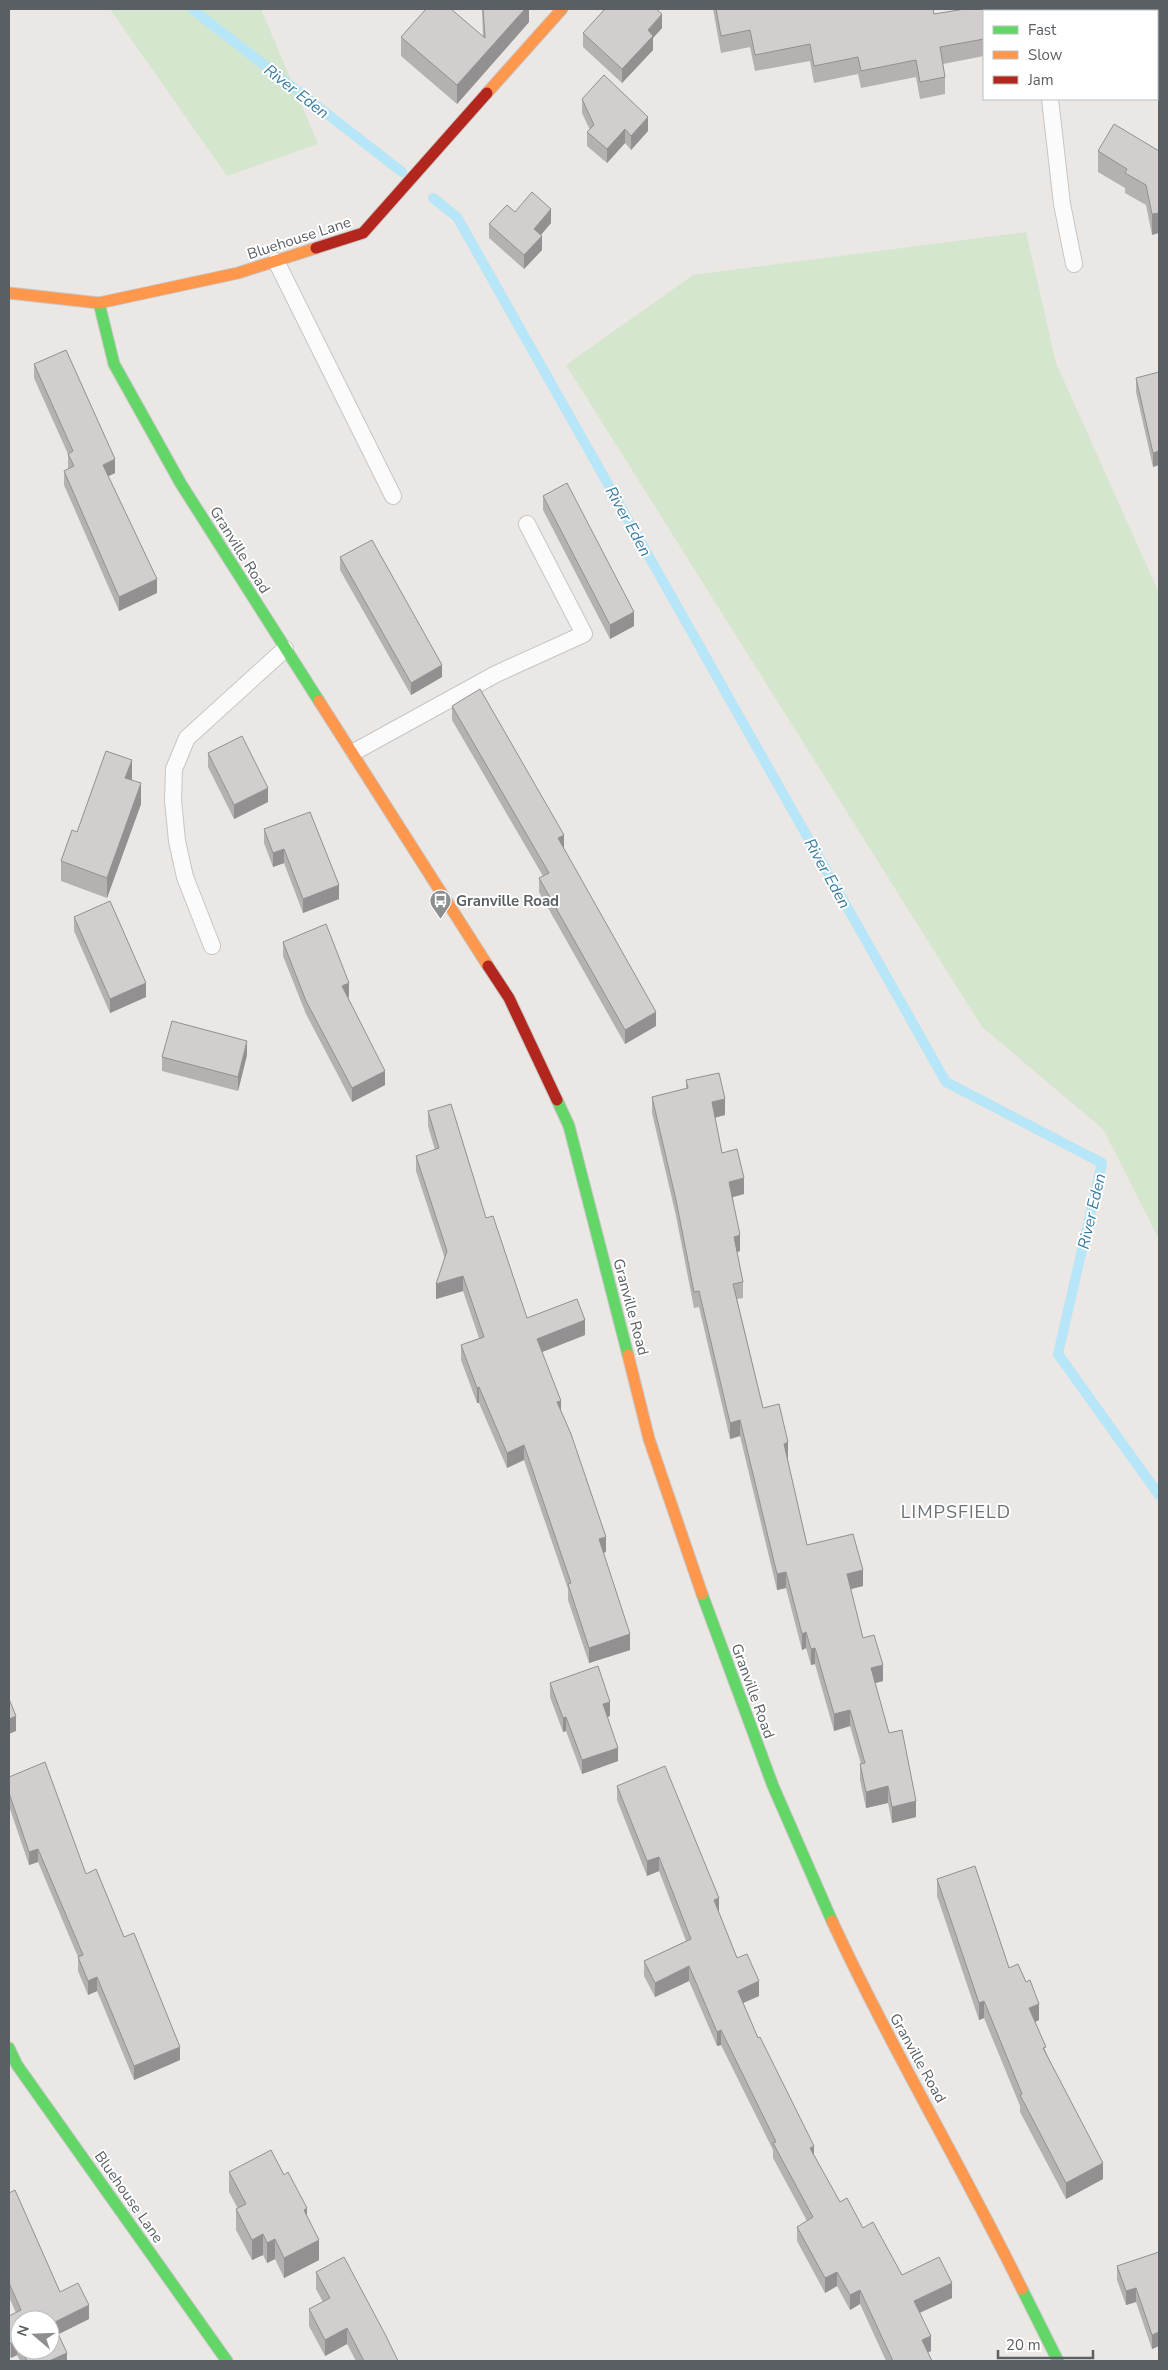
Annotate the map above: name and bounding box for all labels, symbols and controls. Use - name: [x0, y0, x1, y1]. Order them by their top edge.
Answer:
- legend: [983, 10, 1158, 100]
- text: Fast: [1028, 20, 1057, 40]
- text: Slow: [1028, 45, 1063, 65]
- water label: River Eden: [259, 59, 334, 124]
- text: Jam: [1027, 70, 1054, 90]
- street label: Bluehouse Lane: [245, 212, 353, 264]
- water label: River Eden: [600, 482, 656, 561]
- street label: Granville Road: [205, 503, 275, 597]
- water label: River Eden: [799, 834, 855, 913]
- bus stop icon: Granville Road: [428, 889, 452, 920]
- place label: Granville Road: [456, 891, 559, 911]
- water label: River Eden: [1073, 1171, 1111, 1251]
- street label: Granville Road: [608, 1256, 654, 1358]
- district label: LIMPSFIELD: [901, 1500, 1011, 1524]
- street label: Granville Road: [727, 1641, 779, 1741]
- street label: Granville Road: [885, 2010, 951, 2106]
- street label: Bluehouse Lane: [90, 2147, 168, 2247]
- north arrow: [10, 2310, 60, 2360]
- text: N: [12, 2323, 34, 2339]
- scale bar: [998, 2328, 1093, 2360]
- text: 20 m: [1006, 2335, 1041, 2355]

